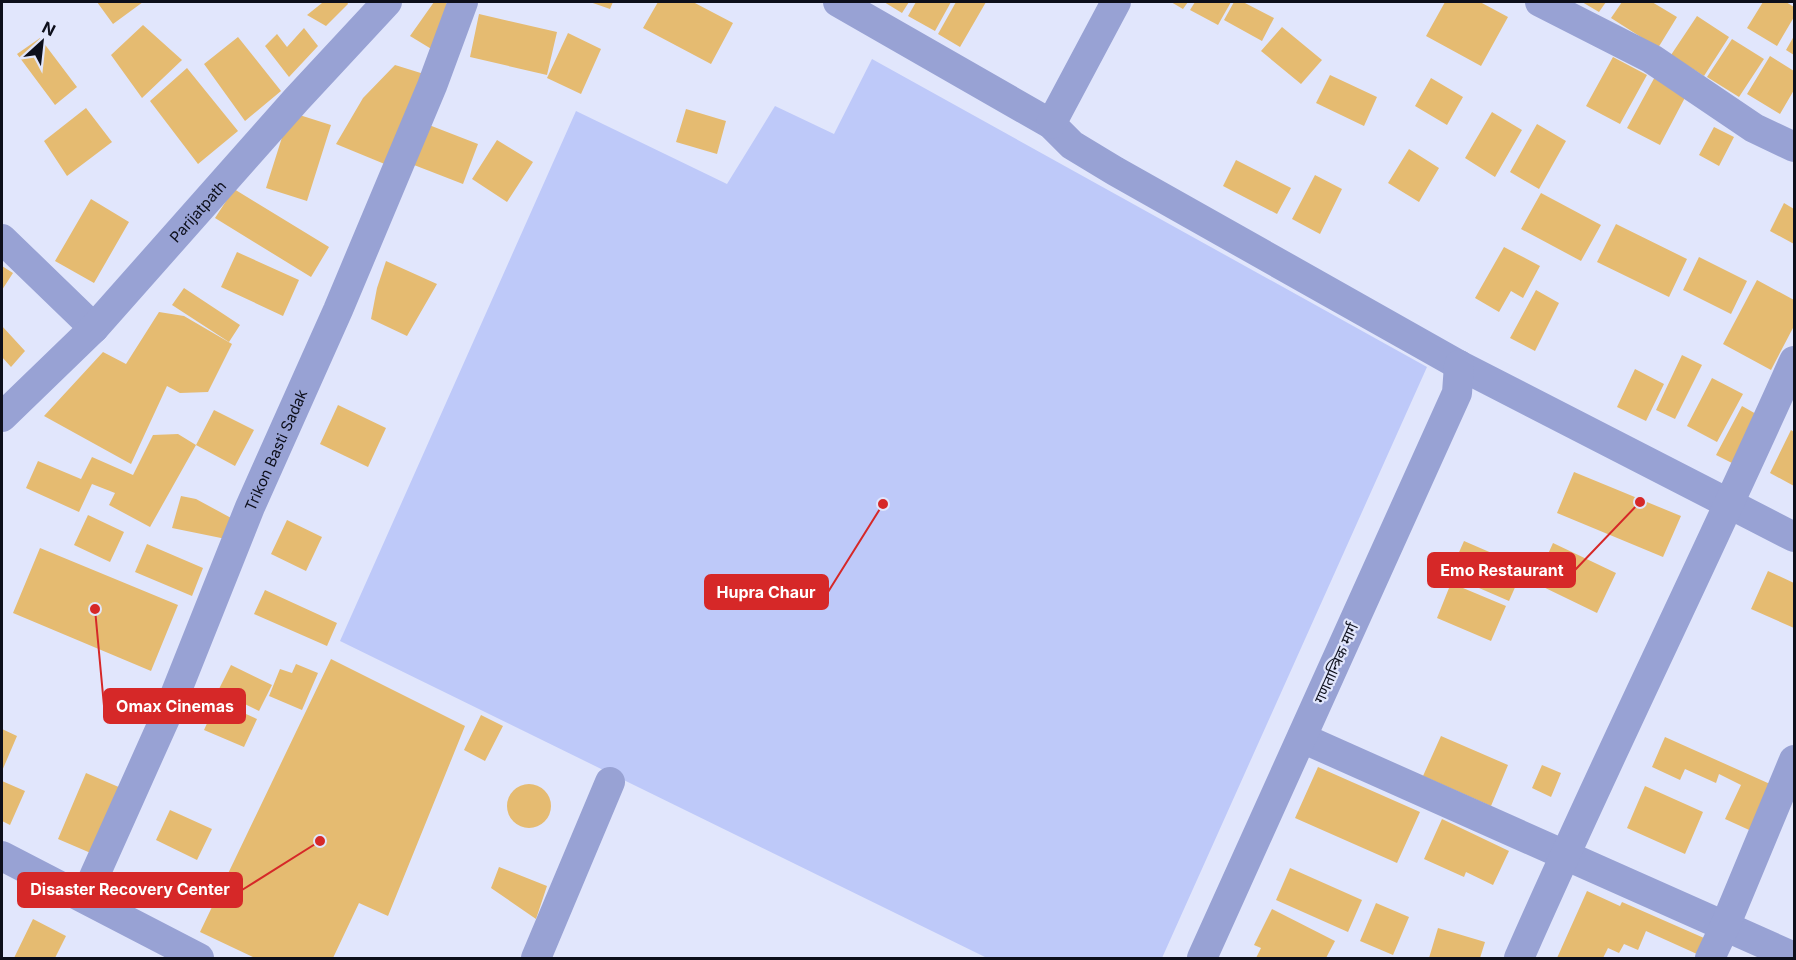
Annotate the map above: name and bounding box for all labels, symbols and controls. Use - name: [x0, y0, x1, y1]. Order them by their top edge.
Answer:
- north arrow: [12, 12, 72, 72]
- text: N: [39, 17, 59, 40]
- street label: Parijatpath: [165, 176, 230, 246]
- street label: Trikon Basti Sadak: [240, 385, 311, 514]
- callout: Emo Restaurant: [1428, 553, 1575, 587]
- text: Emo Restaurant: [1440, 560, 1564, 580]
- callout: Hupra Chaur: [705, 575, 828, 609]
- text: Hupra Chaur: [717, 582, 816, 602]
- street label: गणतान्त्रिक मार्ग: [1310, 619, 1363, 706]
- callout: Omax Cinemas: [104, 689, 245, 723]
- text: Omax Cinemas: [116, 696, 234, 716]
- callout: Disaster Recovery Center: [18, 873, 242, 907]
- text: Disaster Recovery Center: [30, 879, 230, 899]

